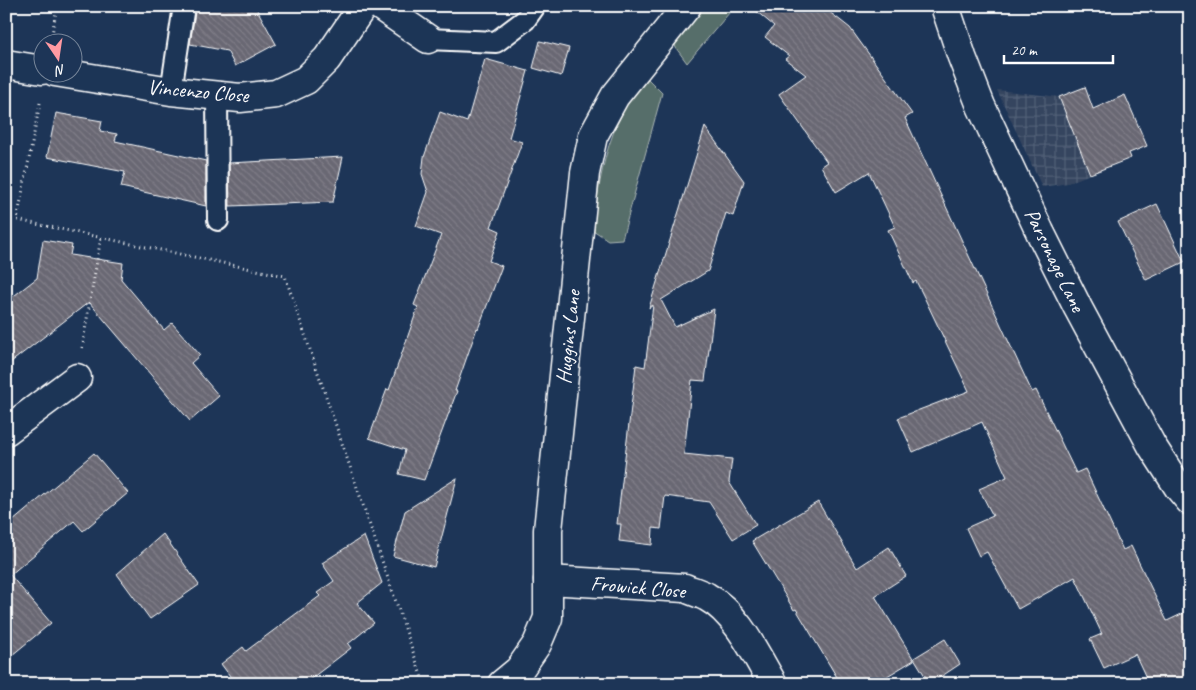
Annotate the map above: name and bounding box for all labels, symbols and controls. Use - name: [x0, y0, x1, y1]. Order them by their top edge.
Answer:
- north arrow: [32, 32, 82, 82]
- scale bar: [1004, 32, 1112, 64]
- text: 20 m: [1011, 41, 1038, 60]
- text: N: [52, 61, 67, 80]
- street label: Vincenzo Close: [146, 74, 251, 108]
- street label: Parsonage Lane: [1019, 204, 1092, 317]
- street label: Huggins Lane: [550, 287, 586, 385]
- street label: Frowick Close: [590, 570, 688, 604]

